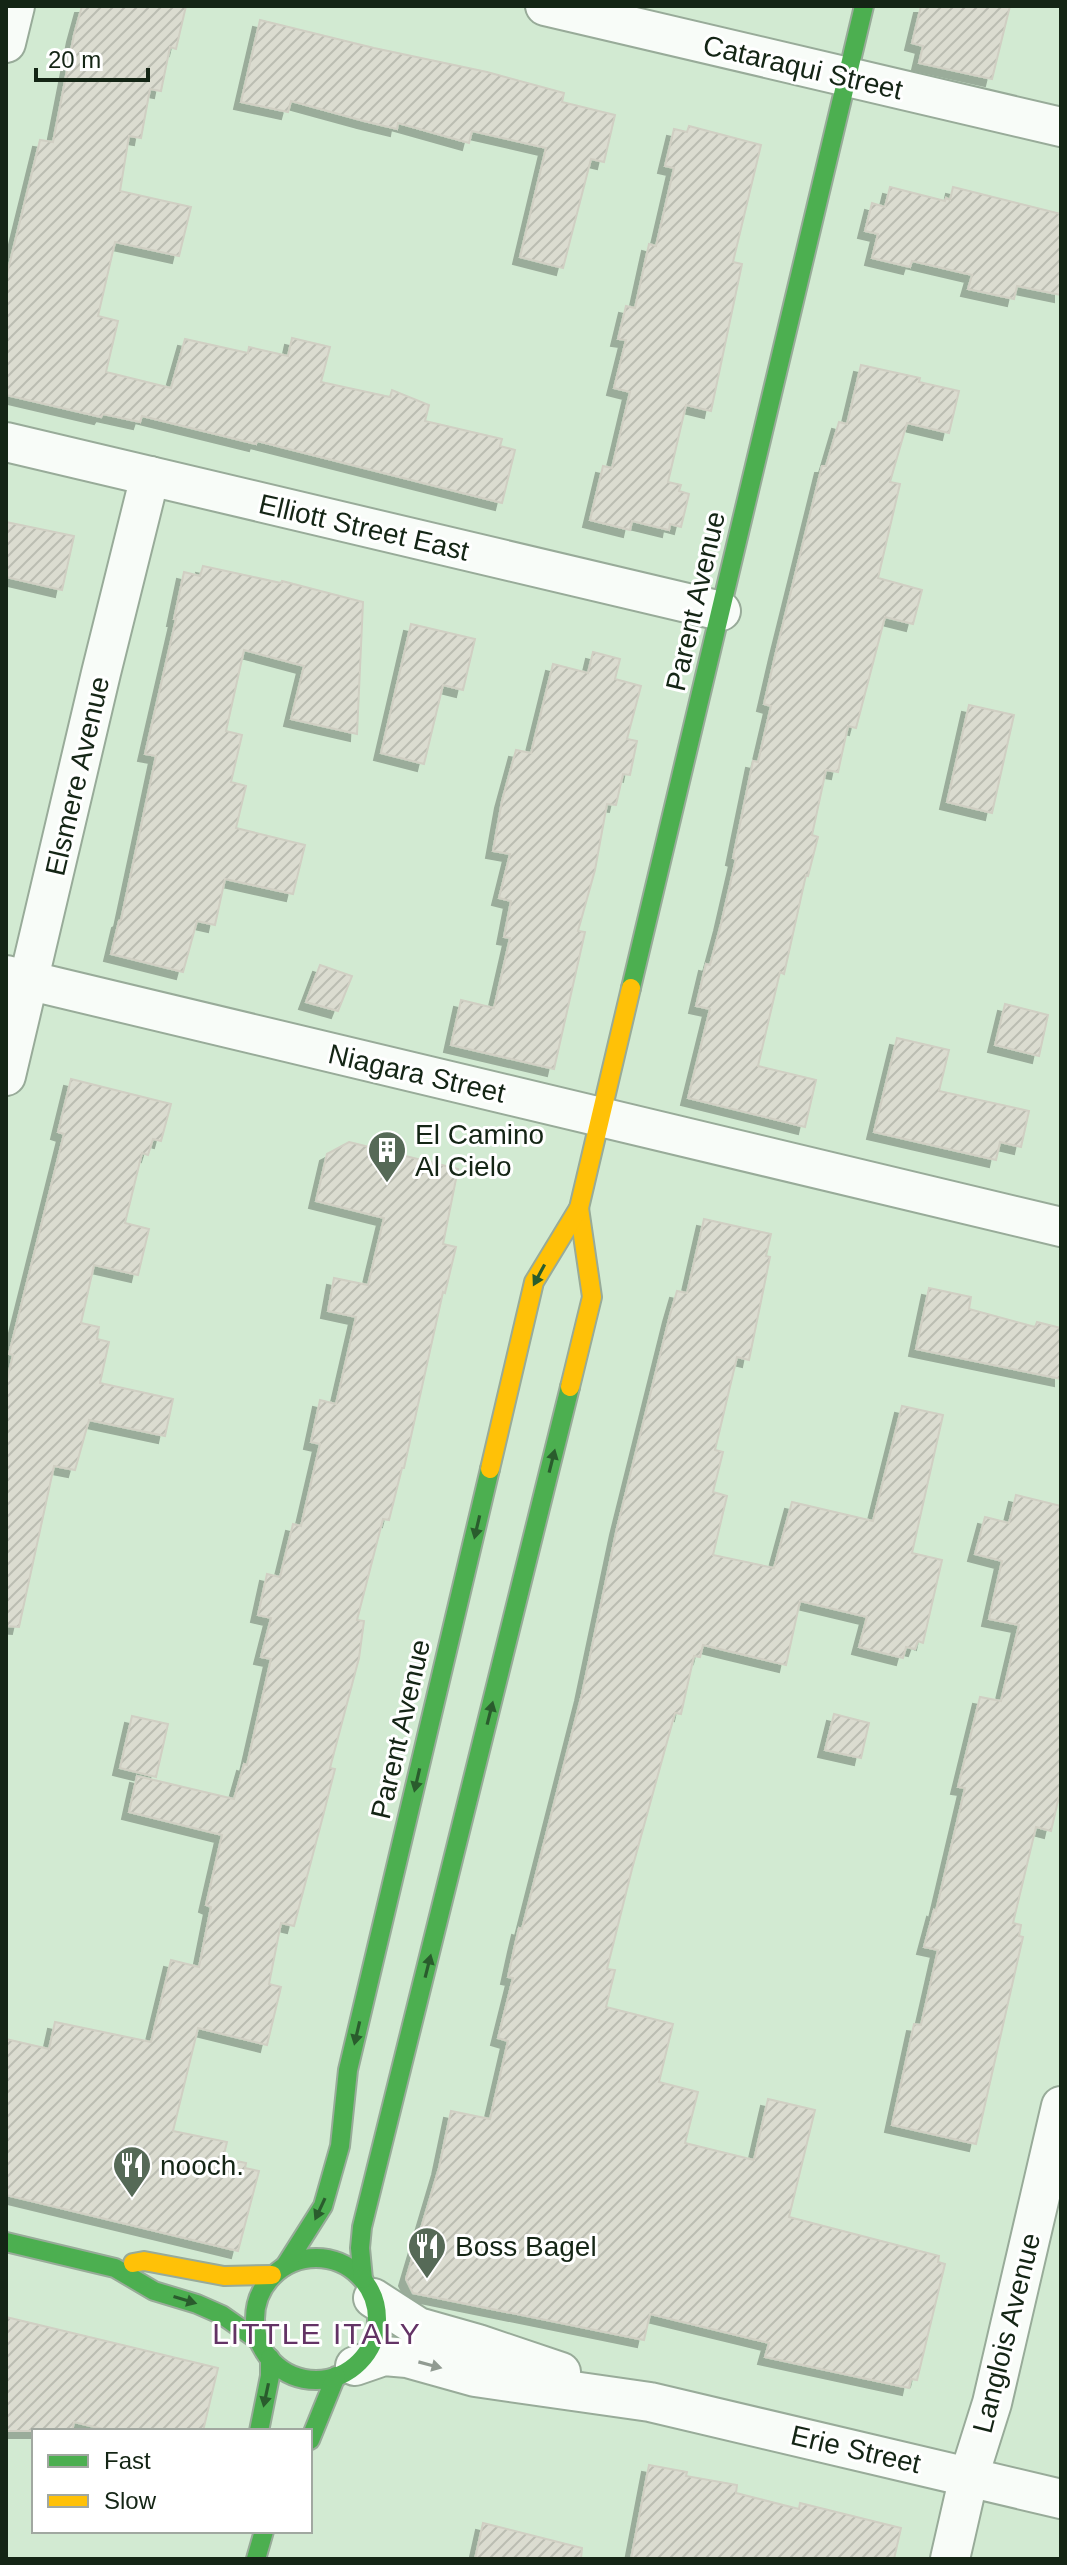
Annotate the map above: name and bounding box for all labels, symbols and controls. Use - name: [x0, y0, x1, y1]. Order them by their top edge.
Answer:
- street label: Cataraqui Street: [700, 29, 906, 106]
- scale bar: [36, 32, 148, 82]
- text: 20 m: [48, 46, 101, 73]
- street label: Elliott Street East: [256, 488, 472, 567]
- street label: Parent Avenue: [660, 508, 731, 694]
- street label: Elsmere Avenue: [40, 674, 115, 879]
- street label: Niagara Street: [325, 1038, 509, 1109]
- place label: El Camino Al Cielo: [415, 1119, 544, 1182]
- building icon: El Camino Al Cielo: [366, 1129, 408, 1184]
- one-way arrow: [532, 1264, 546, 1286]
- one-way arrow: [546, 1448, 559, 1473]
- one-way arrow: [470, 1515, 483, 1540]
- street label: Parent Avenue: [365, 1636, 436, 1822]
- one-way arrow: [485, 1701, 497, 1726]
- one-way arrow: [410, 1768, 423, 1793]
- one-way arrow: [423, 1953, 435, 1978]
- one-way arrow: [350, 2021, 363, 2046]
- restaurant icon: nooch.: [111, 2144, 153, 2199]
- place label: nooch.: [160, 2150, 244, 2181]
- one-way arrow: [313, 2197, 327, 2221]
- restaurant icon: Boss Bagel: [406, 2225, 448, 2280]
- street label: Langlois Avenue: [967, 2230, 1046, 2436]
- place label: Boss Bagel: [455, 2231, 597, 2262]
- one-way arrow: [174, 2294, 198, 2307]
- district label: LITTLE ITALY: [212, 2317, 422, 2350]
- one-way arrow: [418, 2359, 443, 2371]
- one-way arrow: [259, 2383, 272, 2408]
- street label: Erie Street: [788, 2420, 924, 2480]
- legend: [32, 2429, 312, 2533]
- text: Fast: [104, 2447, 151, 2474]
- text: Slow: [104, 2487, 157, 2514]

